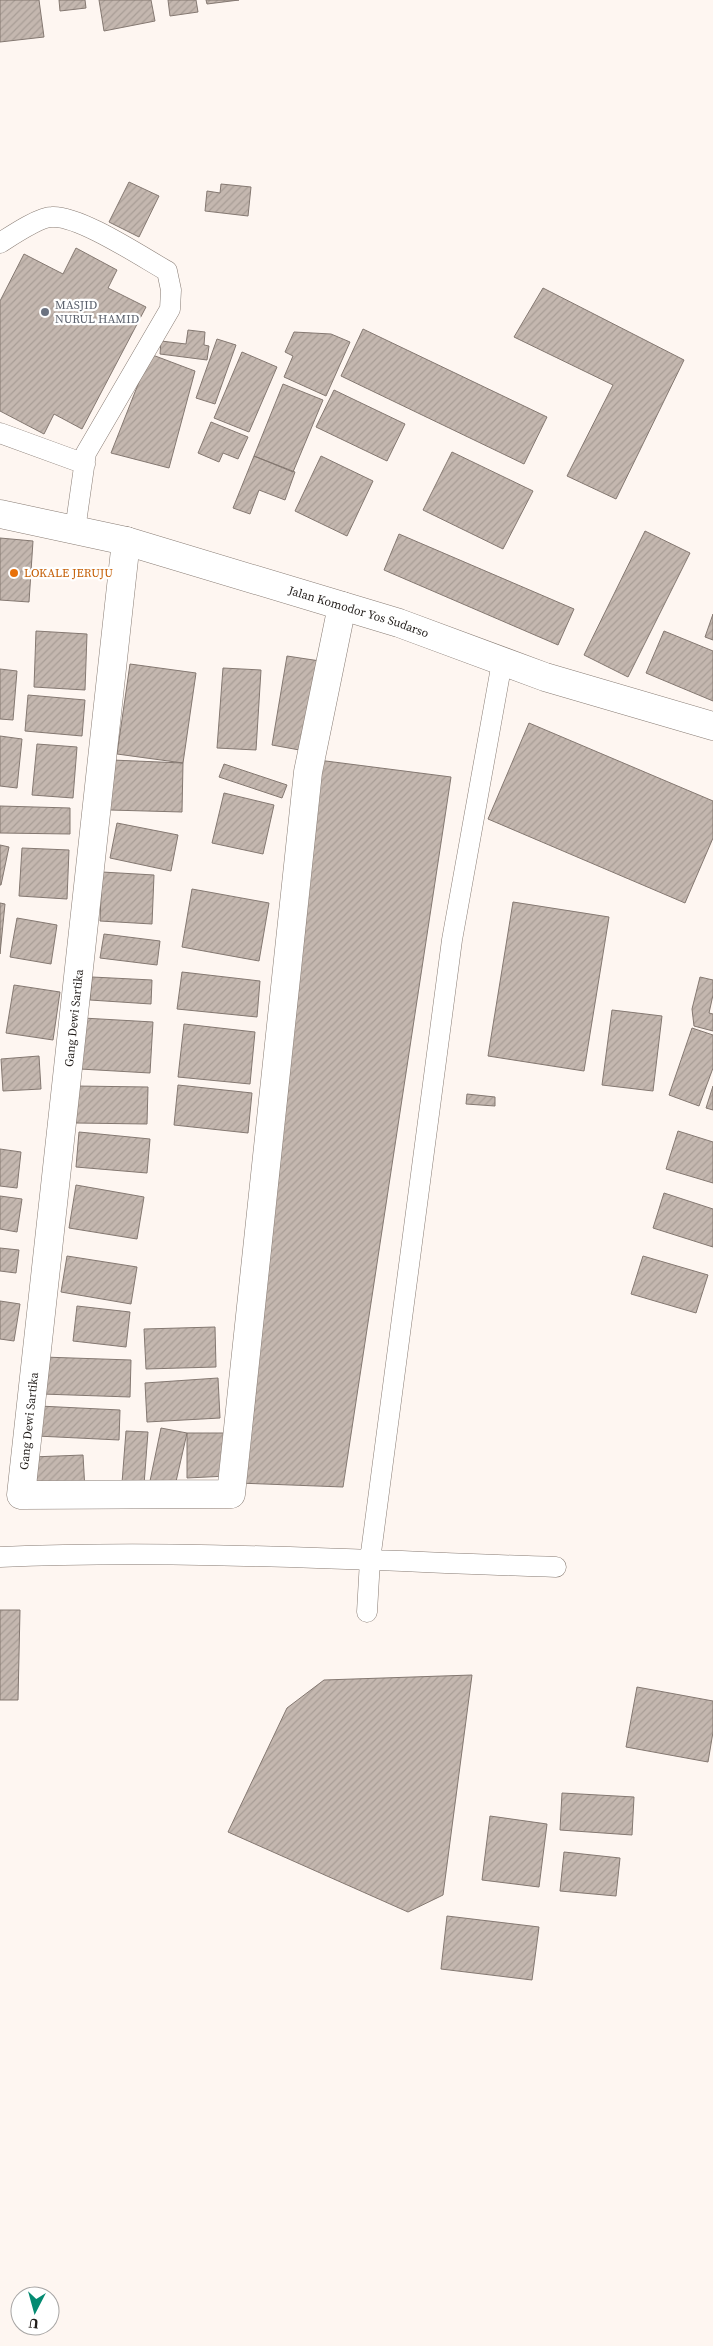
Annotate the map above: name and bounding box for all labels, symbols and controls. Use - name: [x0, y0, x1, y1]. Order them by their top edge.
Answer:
- place label: MASJID NURUL HAMID: [55, 297, 139, 327]
- marker: MASJID NURUL HAMID: [39, 306, 51, 318]
- place label: LOKALE JERUJU: [24, 565, 113, 581]
- marker: LOKALE JERUJU: [8, 567, 20, 579]
- street label: Jalan Komodor Yos Sudarso: [286, 582, 431, 641]
- street label: Gang Dewi Sartika: [61, 967, 87, 1068]
- street label: Gang Dewi Sartika: [16, 1370, 42, 1471]
- north arrow: [10, 2286, 60, 2336]
- text: U: [28, 2313, 40, 2334]

